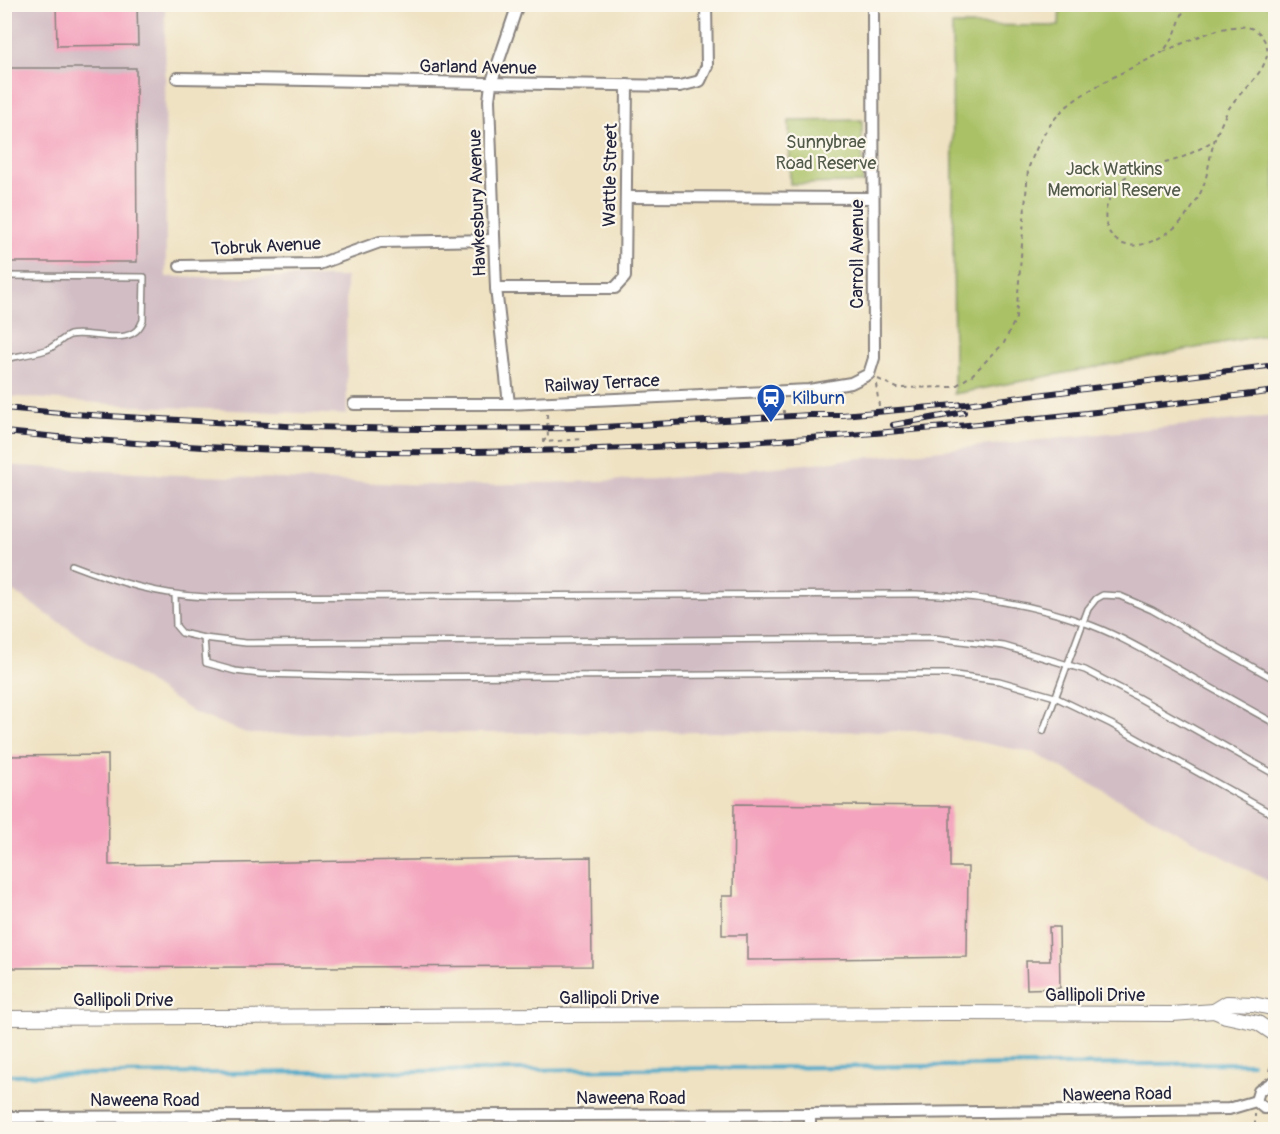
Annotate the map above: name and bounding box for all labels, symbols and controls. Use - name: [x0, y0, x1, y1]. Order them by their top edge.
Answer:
- street label: Garland Avenue: [419, 55, 537, 80]
- street label: Wattle Street: [598, 122, 623, 227]
- street label: Hawkesbury Avenue: [463, 129, 492, 277]
- park label: Sunnybrae Road Reserve: [776, 131, 877, 175]
- park label: Jack Watkins Memorial Reserve: [1047, 158, 1181, 202]
- street label: Carroll Avenue: [846, 199, 869, 309]
- street label: Tobruk Avenue: [211, 232, 322, 261]
- street label: Railway Terrace: [544, 369, 660, 398]
- station icon: Kilburn: [755, 382, 787, 424]
- place label: Kilburn: [792, 387, 845, 410]
- street label: Gallipoli Drive: [1045, 984, 1145, 1007]
- street label: Gallipoli Drive: [559, 987, 659, 1010]
- street label: Gallipoli Drive: [73, 989, 173, 1012]
- street label: Naweena Road: [1062, 1082, 1172, 1107]
- street label: Naweena Road: [576, 1087, 686, 1110]
- street label: Naweena Road: [90, 1089, 200, 1112]

